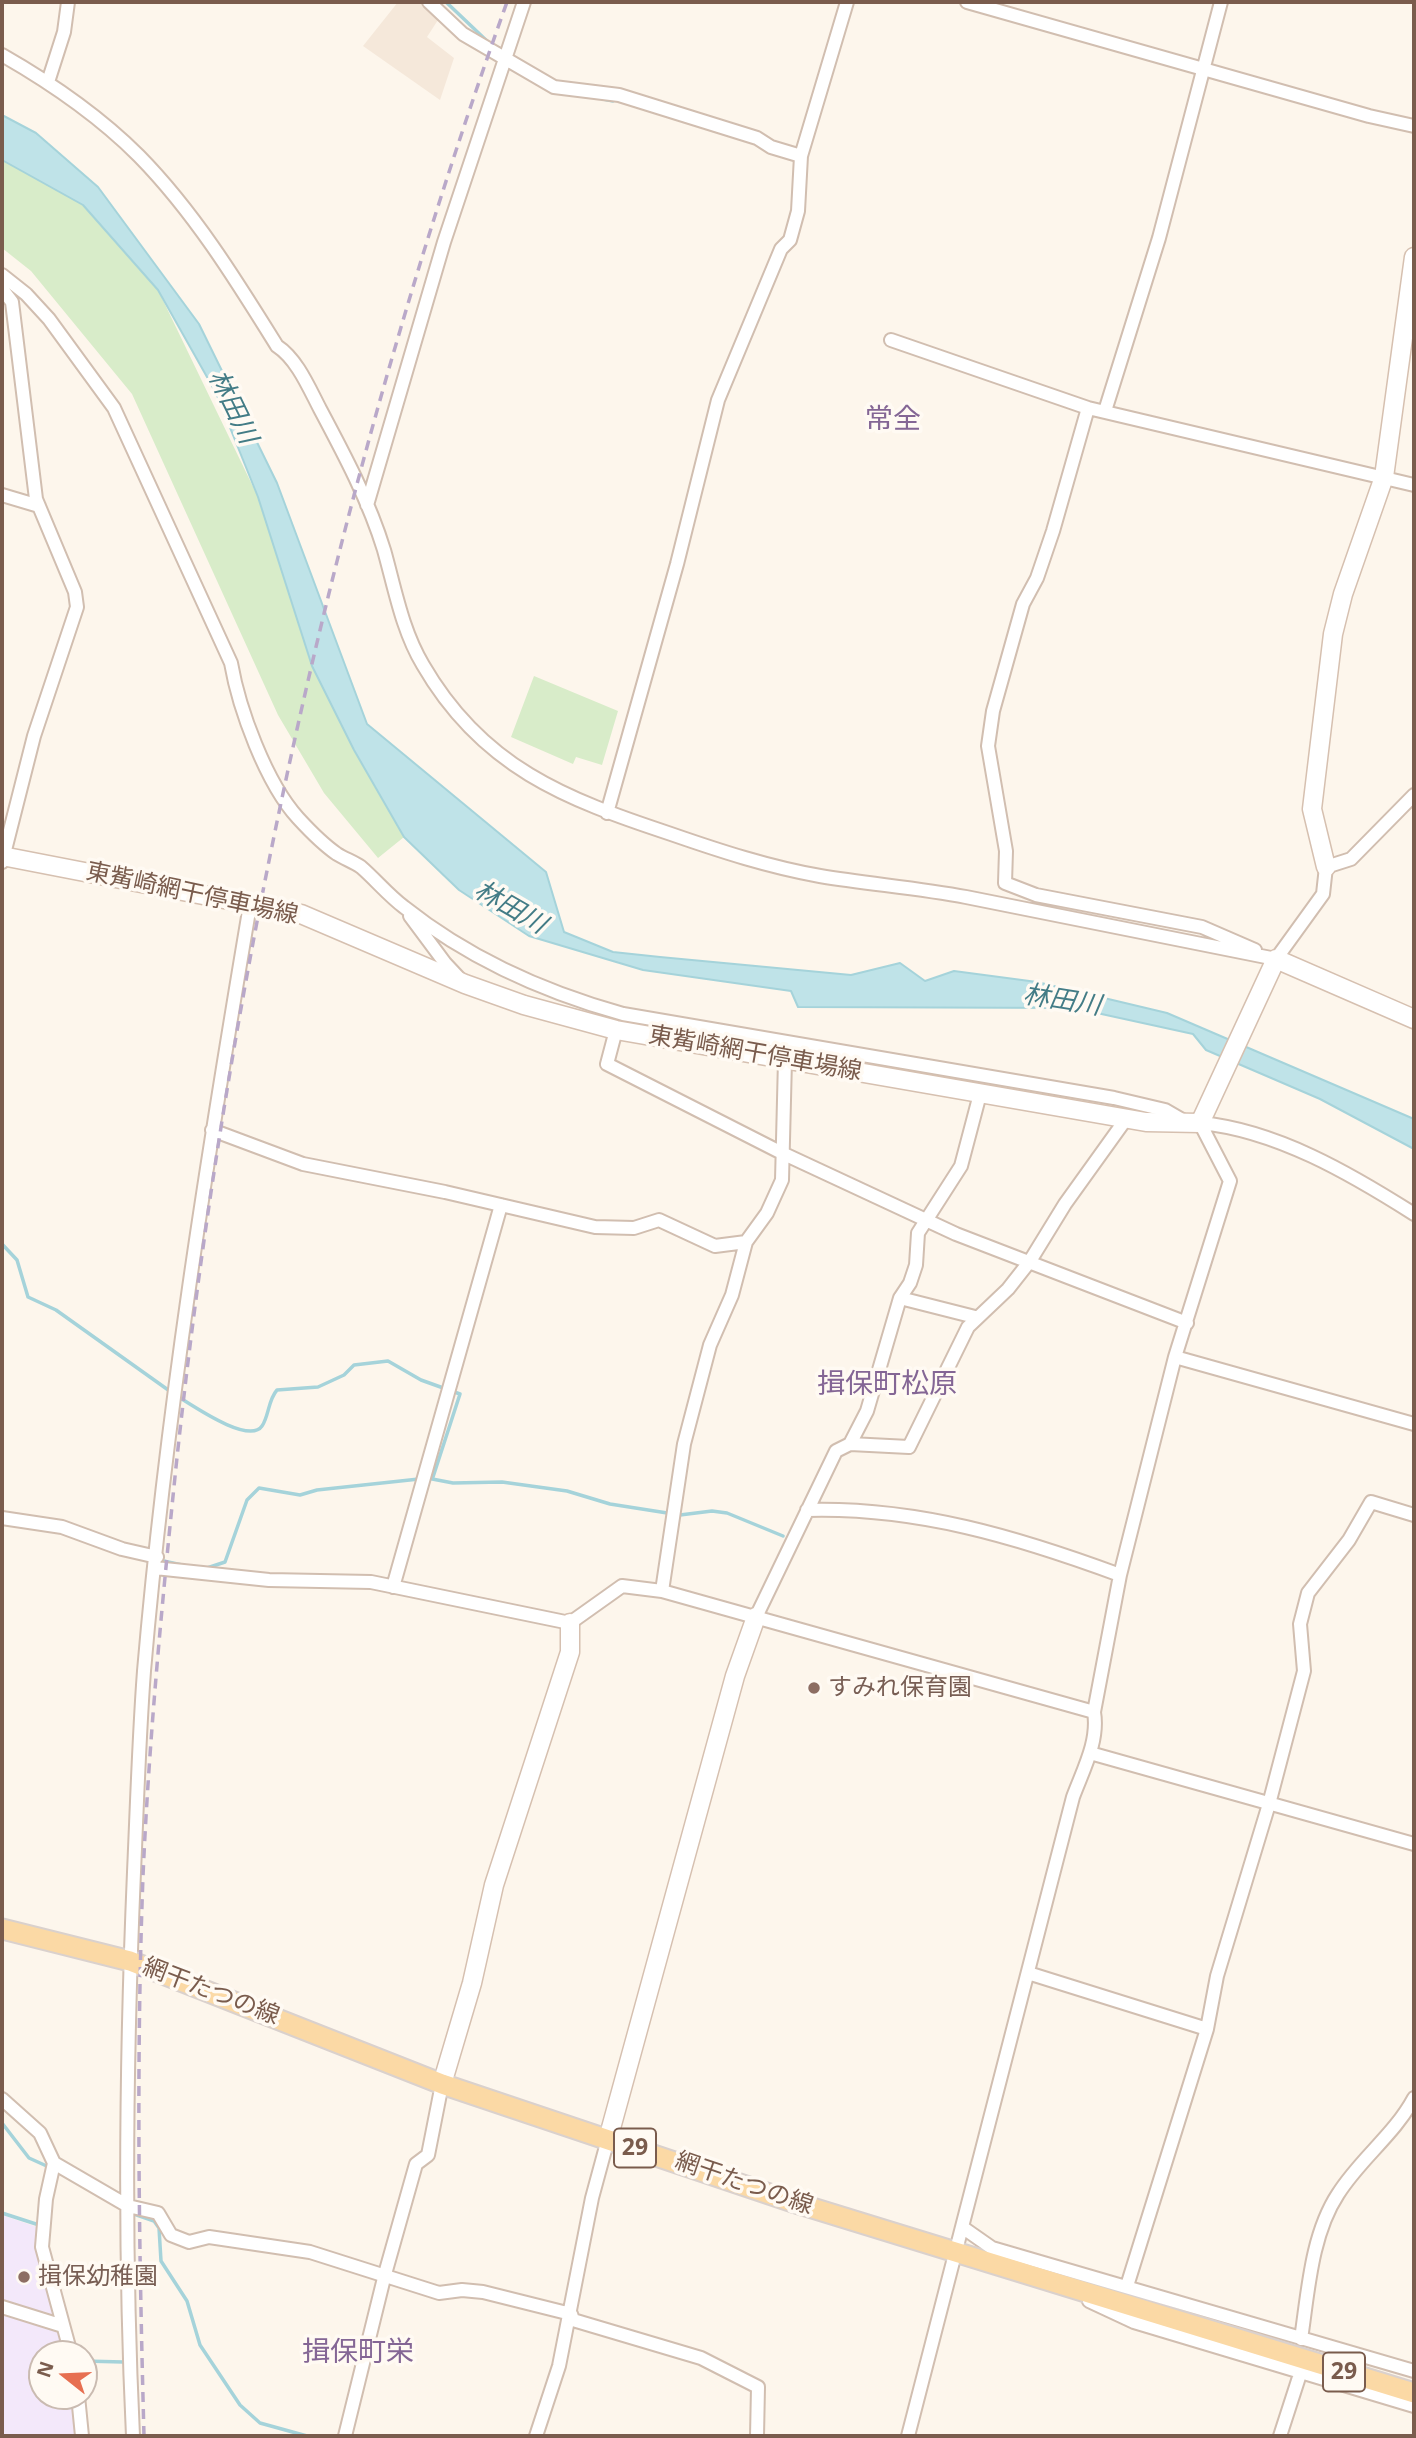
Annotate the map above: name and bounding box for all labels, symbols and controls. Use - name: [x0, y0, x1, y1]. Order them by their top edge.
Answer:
- water label: 林田川: [201, 365, 263, 449]
- district label: 常全: [865, 403, 921, 437]
- street label: 東觜崎網干停車場線: [83, 857, 301, 931]
- water label: 林田川: [468, 875, 552, 941]
- water label: 林田川: [1021, 979, 1103, 1023]
- street label: 東觜崎網干停車場線: [646, 1021, 864, 1087]
- district label: 揖保町松原: [817, 1368, 957, 1402]
- place label: すみれ保育園: [828, 1674, 972, 1702]
- marker: すみれ保育園: [806, 1680, 822, 1696]
- street label: 網干たつの線: [139, 1953, 283, 2031]
- road number: 29: [614, 2128, 656, 2168]
- street label: 網干たつの線: [671, 2147, 817, 2221]
- place label: 揖保幼稚園: [38, 2263, 158, 2291]
- marker: 揖保幼稚園: [16, 2269, 32, 2285]
- district label: 揖保町栄: [302, 2336, 414, 2370]
- north arrow: [28, 2340, 98, 2410]
- road number: 29: [1323, 2352, 1365, 2392]
- text: N: [30, 2358, 60, 2381]

